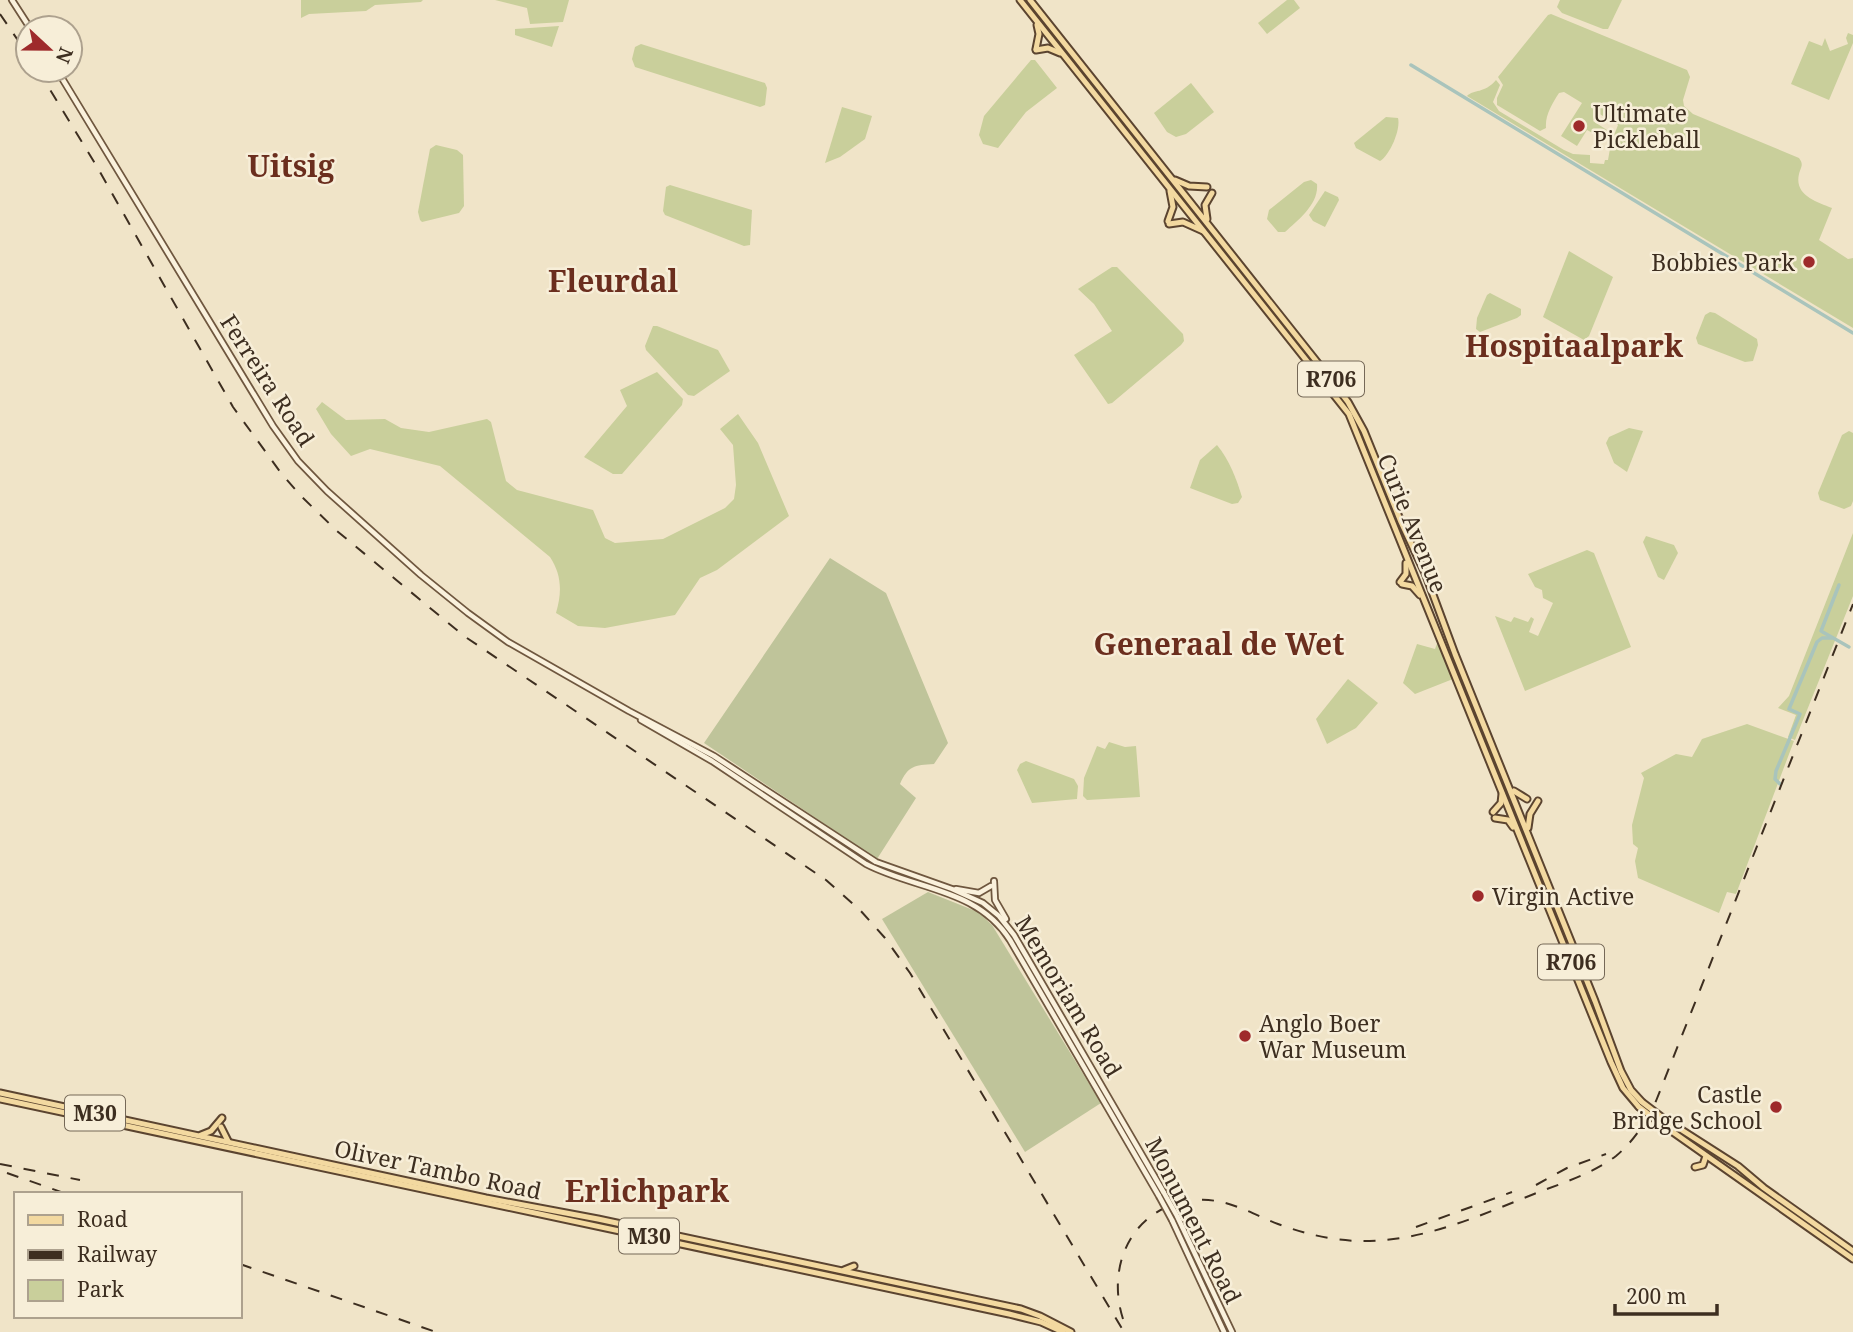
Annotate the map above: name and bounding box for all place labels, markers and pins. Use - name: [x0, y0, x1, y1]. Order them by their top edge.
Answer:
- place label: Ultimate Pickleball: [1593, 97, 1700, 155]
- marker: Ultimate Pickleball: [1571, 118, 1587, 134]
- place label: Bobbies Park: [1651, 246, 1796, 278]
- marker: Bobbies Park: [1801, 254, 1817, 270]
- place label: Virgin Active: [1492, 880, 1634, 912]
- marker: Virgin Active: [1470, 888, 1486, 904]
- place label: Anglo Boer War Museum: [1259, 1007, 1407, 1065]
- marker: Anglo Boer War Museum: [1237, 1028, 1253, 1044]
- place label: Castle Bridge School: [1612, 1078, 1762, 1136]
- marker: Castle Bridge School: [1768, 1099, 1784, 1115]

